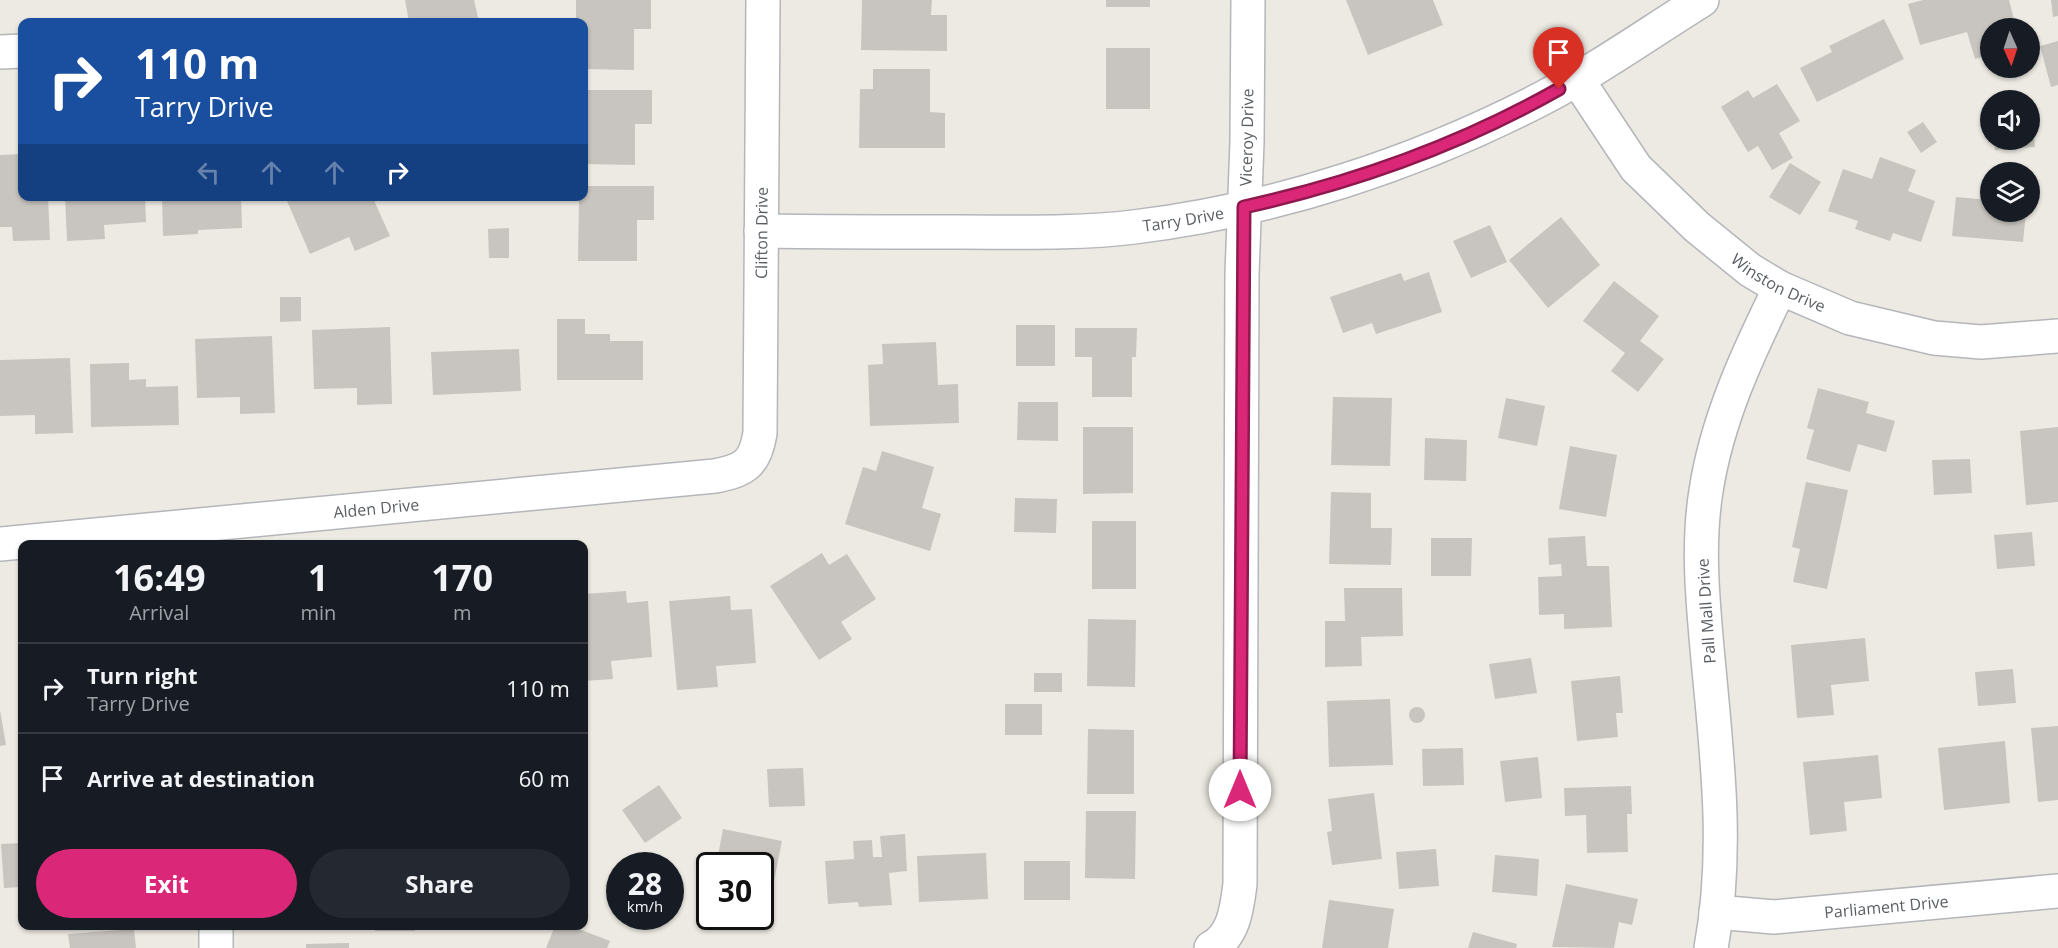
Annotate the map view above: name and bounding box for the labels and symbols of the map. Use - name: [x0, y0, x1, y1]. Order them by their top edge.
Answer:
- north arrow: [1980, 18, 2040, 78]
- pin: [1533, 27, 1584, 89]
- street label: Viceroy Drive: [1234, 88, 1258, 187]
- street label: Clifton Drive: [750, 187, 773, 279]
- street label: Tarry Drive: [1141, 202, 1226, 237]
- street label: Winston Drive: [1727, 248, 1829, 317]
- street label: Alden Drive: [332, 493, 420, 523]
- street label: Pall Mall Drive: [1691, 558, 1721, 664]
- position arrow: [1208, 758, 1272, 822]
- speed limit sign: 30: [696, 852, 774, 930]
- street label: Parliament Drive: [1823, 890, 1949, 923]

